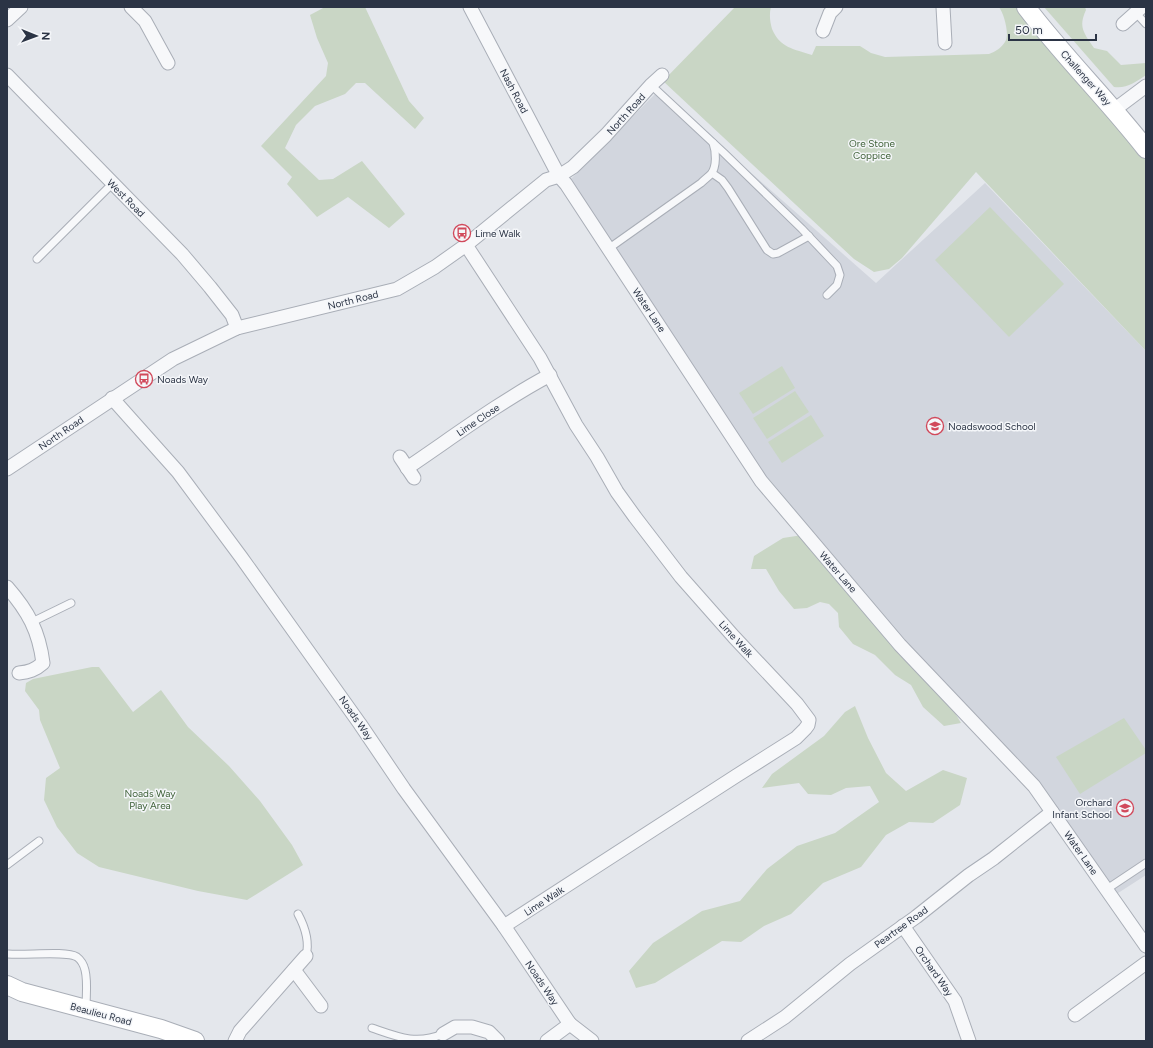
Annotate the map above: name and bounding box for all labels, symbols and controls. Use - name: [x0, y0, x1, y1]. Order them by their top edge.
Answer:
- north arrow: [16, 16, 56, 56]
- scale bar: [1009, 16, 1096, 42]
- text: 50 m: [1015, 23, 1043, 37]
- text: N: [39, 32, 52, 41]
- street label: Challenger Way: [1058, 48, 1115, 109]
- street label: Nash Road: [497, 67, 531, 116]
- street label: North Road: [604, 90, 648, 138]
- park label: Ore Stone Coppice: [849, 137, 895, 162]
- street label: West Road: [104, 176, 148, 220]
- bus stop icon: Lime Walk: [452, 223, 472, 243]
- place label: Lime Walk: [475, 227, 520, 240]
- street label: Water Lane: [629, 285, 669, 335]
- street label: North Road: [326, 287, 380, 313]
- bus stop icon: Noads Way: [134, 369, 154, 389]
- place label: Noads Way: [157, 373, 209, 386]
- street label: Lime Close: [454, 401, 503, 439]
- street label: North Road: [36, 413, 86, 453]
- school or university icon: Noadswood School: [925, 416, 945, 436]
- place label: Noadswood School: [948, 420, 1036, 433]
- street label: Water Lane: [816, 549, 860, 596]
- street label: Lime Walk: [716, 618, 756, 660]
- street label: Noads Way: [336, 693, 376, 743]
- park label: Noads Way Play Area: [124, 787, 176, 812]
- place label: Orchard Infant School: [1052, 796, 1112, 821]
- school or university icon: Orchard Infant School: [1115, 798, 1135, 818]
- street label: Water Lane: [1061, 829, 1101, 878]
- street label: Lime Walk: [521, 883, 567, 919]
- street label: Peartree Road: [872, 903, 930, 951]
- street label: Orchard Way: [912, 943, 957, 999]
- street label: Noads Way: [522, 958, 562, 1008]
- street label: Beaulieu Road: [69, 1000, 133, 1029]

